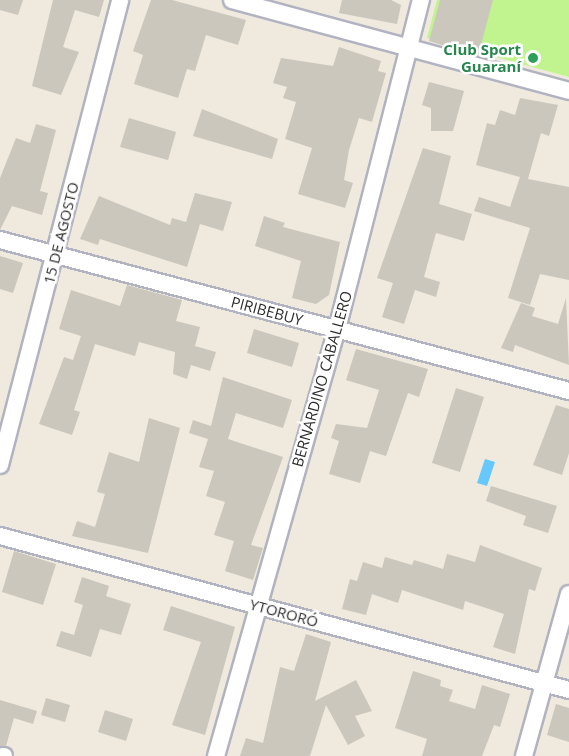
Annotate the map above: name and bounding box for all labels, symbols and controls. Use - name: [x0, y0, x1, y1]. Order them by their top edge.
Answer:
- place label: Club Sport Guaraní: [443, 40, 521, 75]
- marker: Club Sport Guaraní: [526, 51, 540, 65]
- street label: 15 DE AGOSTO: [40, 180, 82, 286]
- street label: BERNARDINO CABALLERO: [288, 289, 356, 469]
- street label: PIRIBEBUY: [229, 293, 305, 329]
- street label: YTORORÓ: [248, 595, 320, 631]

